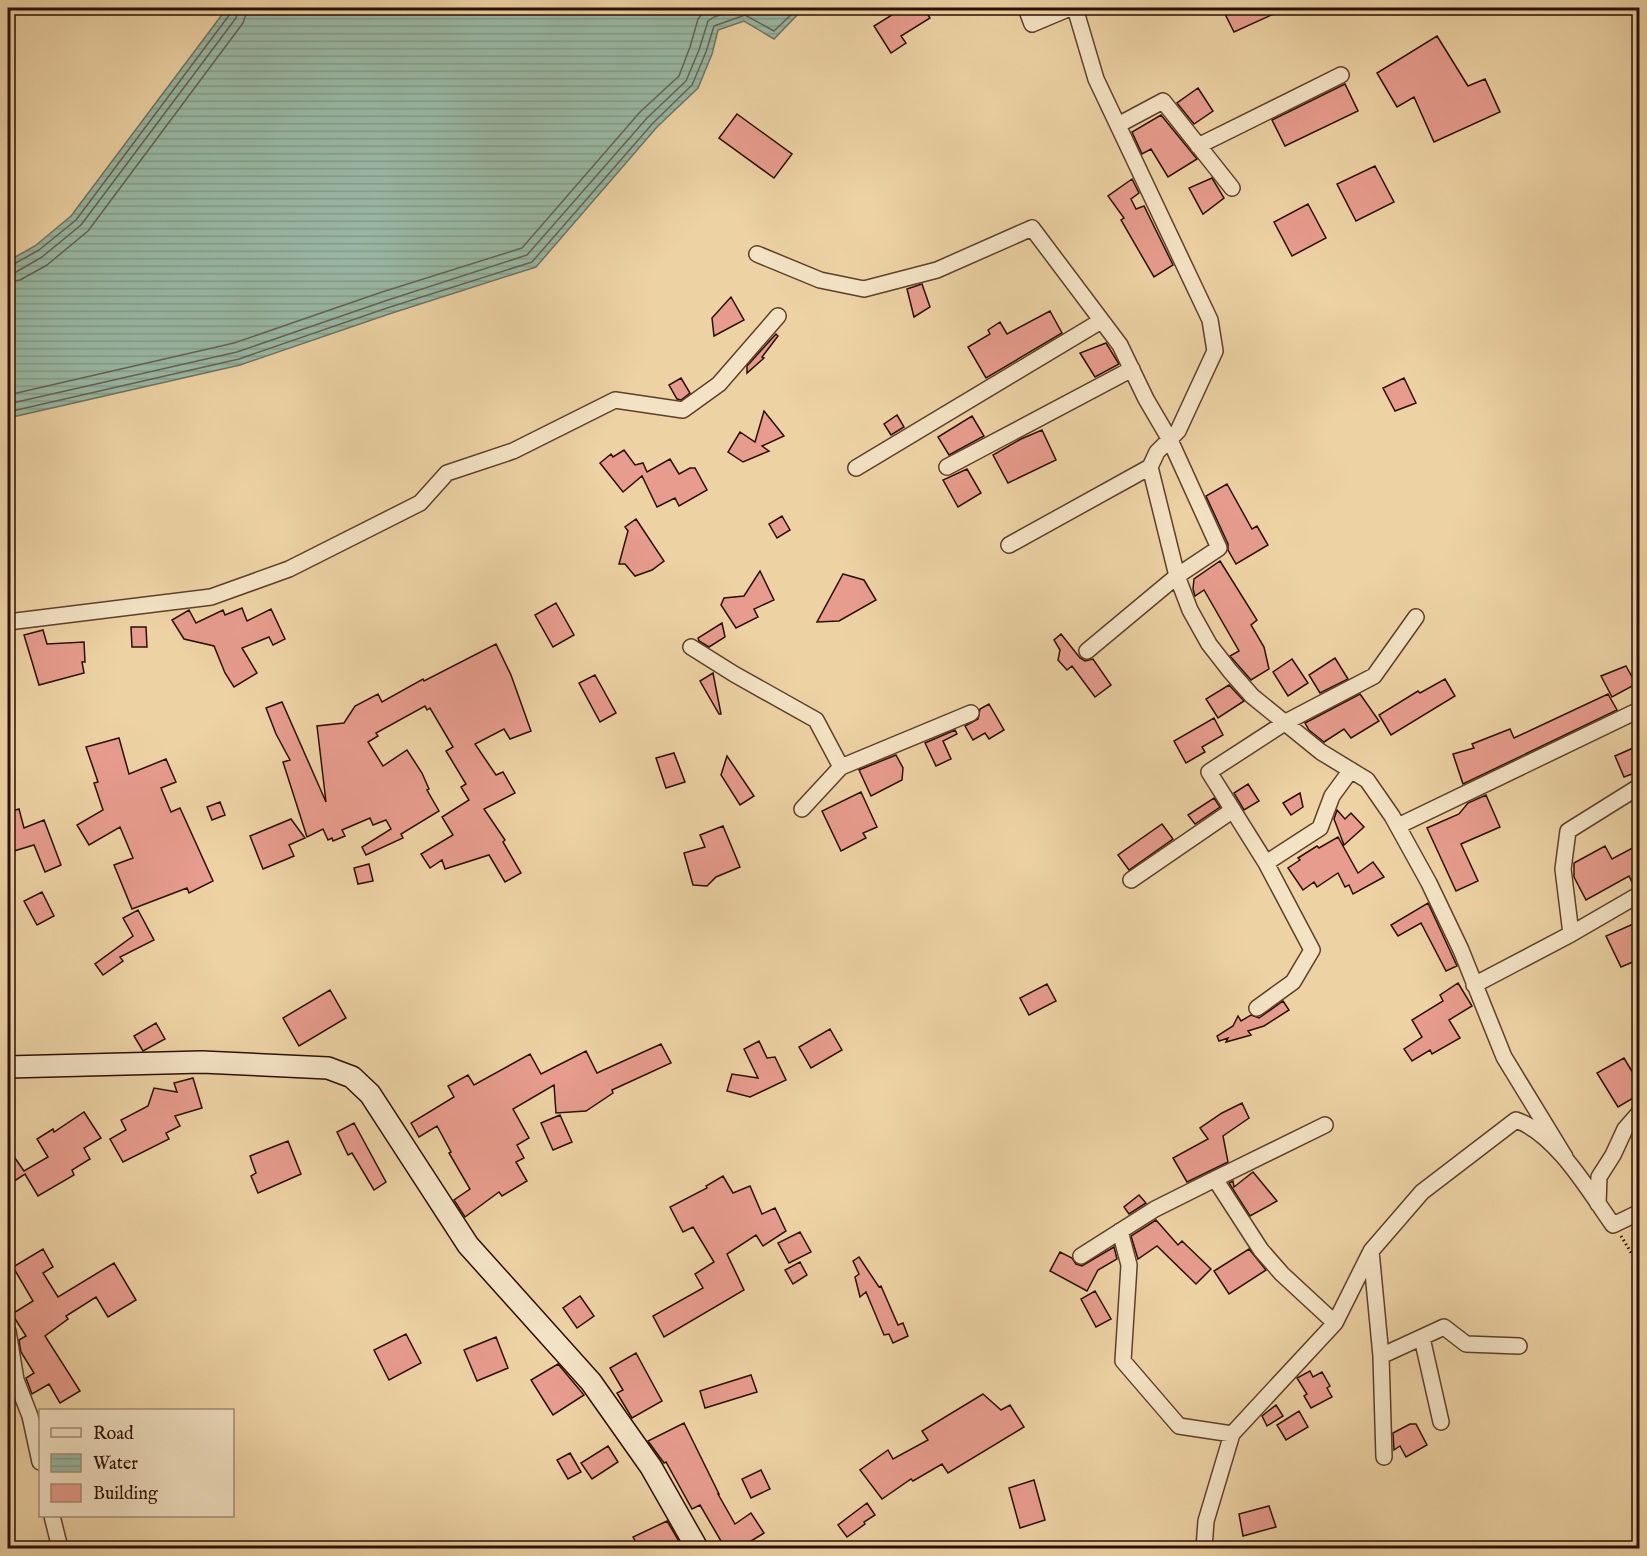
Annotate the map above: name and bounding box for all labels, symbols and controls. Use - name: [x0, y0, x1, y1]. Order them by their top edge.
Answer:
- legend: [39, 1409, 234, 1517]
- text: Road: [93, 1423, 134, 1446]
- text: Water: [93, 1453, 138, 1476]
- text: Building: [93, 1483, 158, 1506]

